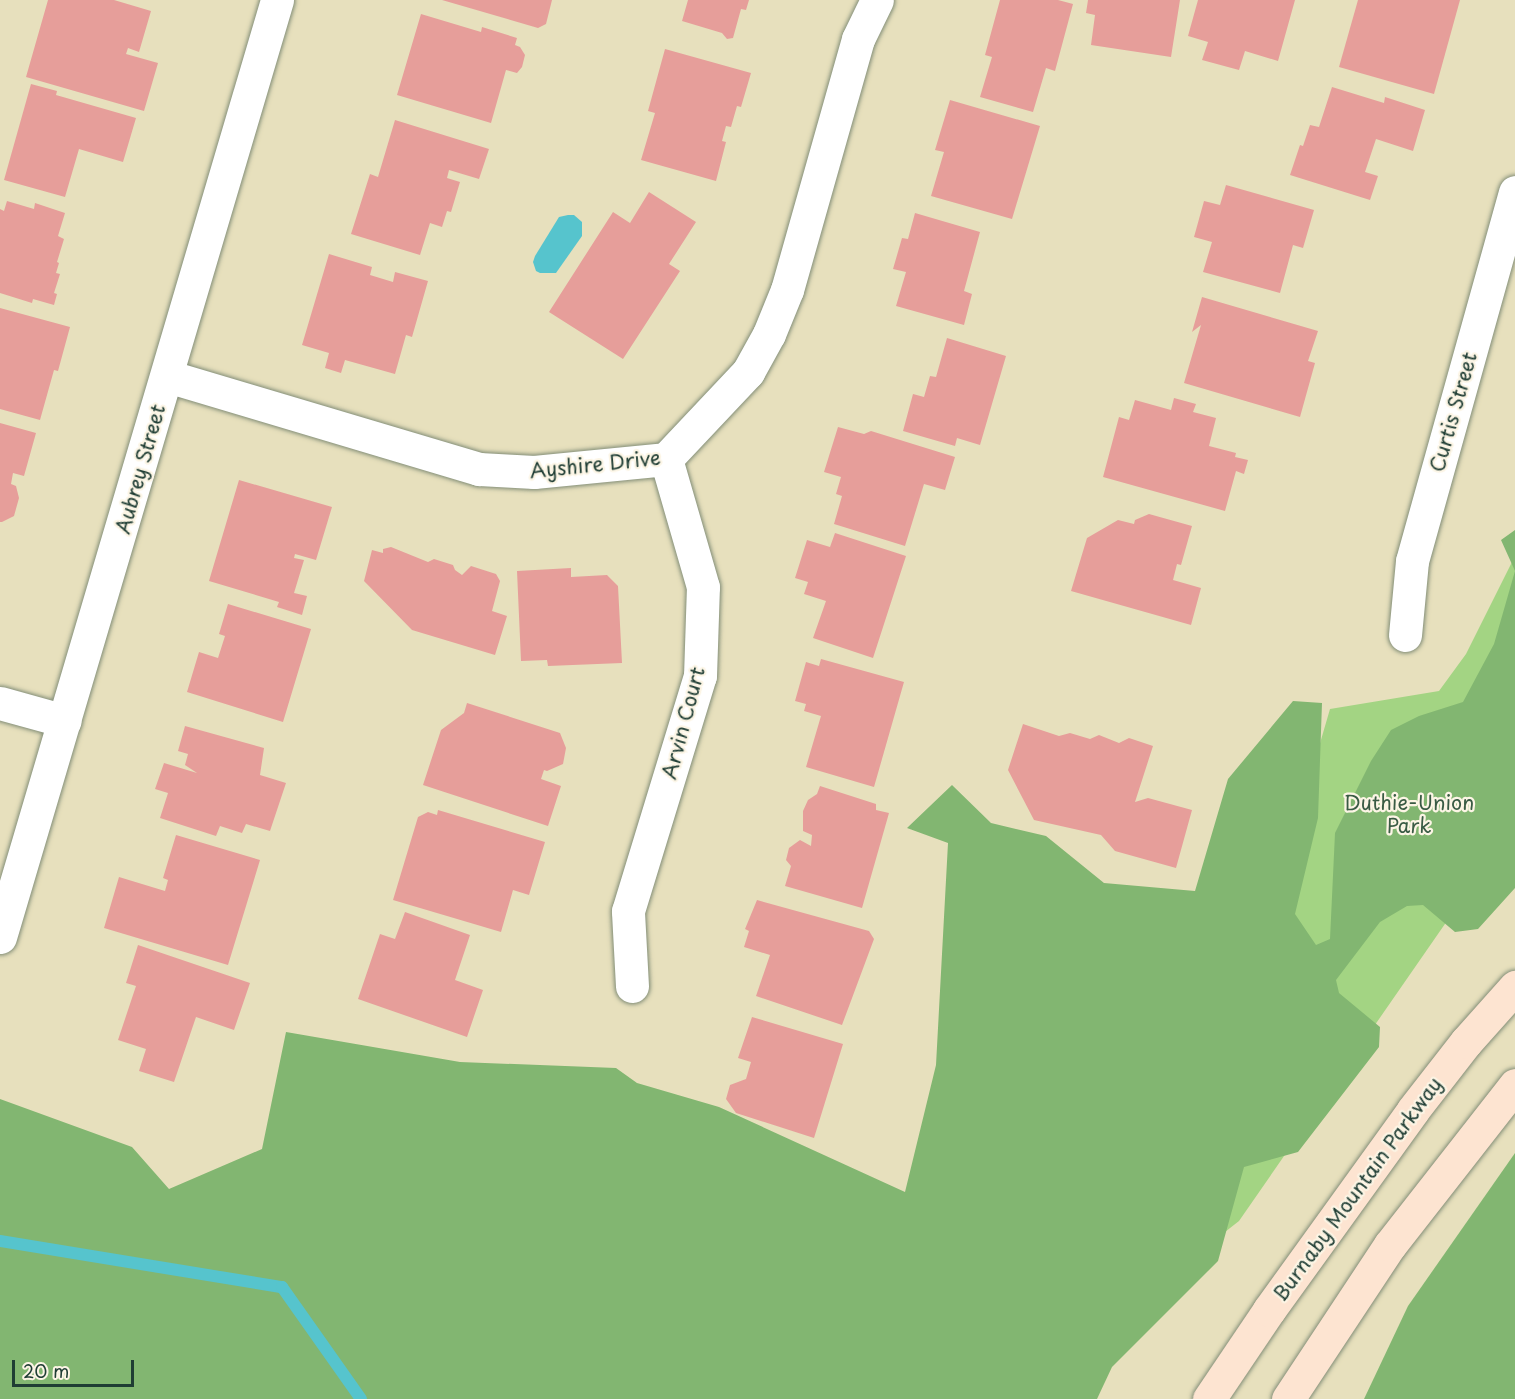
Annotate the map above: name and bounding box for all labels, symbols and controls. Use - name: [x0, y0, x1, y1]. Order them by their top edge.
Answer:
- street label: Curtis Street: [1424, 349, 1482, 475]
- street label: Aubrey Street: [110, 401, 170, 537]
- street label: Ayshire Drive: [529, 445, 661, 483]
- street label: Arvin Court: [656, 664, 710, 782]
- park label: Duthie-Union Park: [1344, 790, 1474, 837]
- street label: Burnaby Mountain Parkway: [1267, 1071, 1447, 1307]
- scale bar: [15, 1348, 136, 1386]
- text: 20 m: [23, 1357, 69, 1384]

